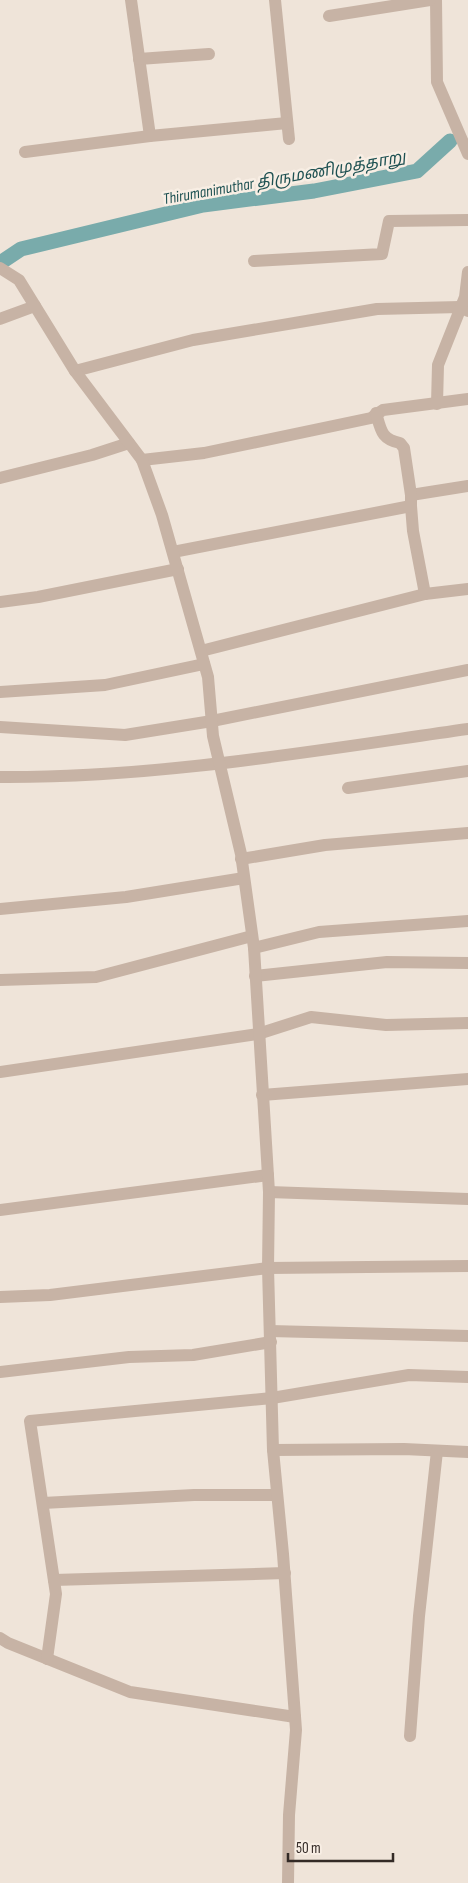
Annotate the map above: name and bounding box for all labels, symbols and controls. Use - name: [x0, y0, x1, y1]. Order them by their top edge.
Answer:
- water label: Thirumanimuthar திருமணிமுத்தாறு: [162, 148, 408, 210]
- scale bar: [288, 1830, 393, 1862]
- text: 50 m: [296, 1839, 321, 1858]

